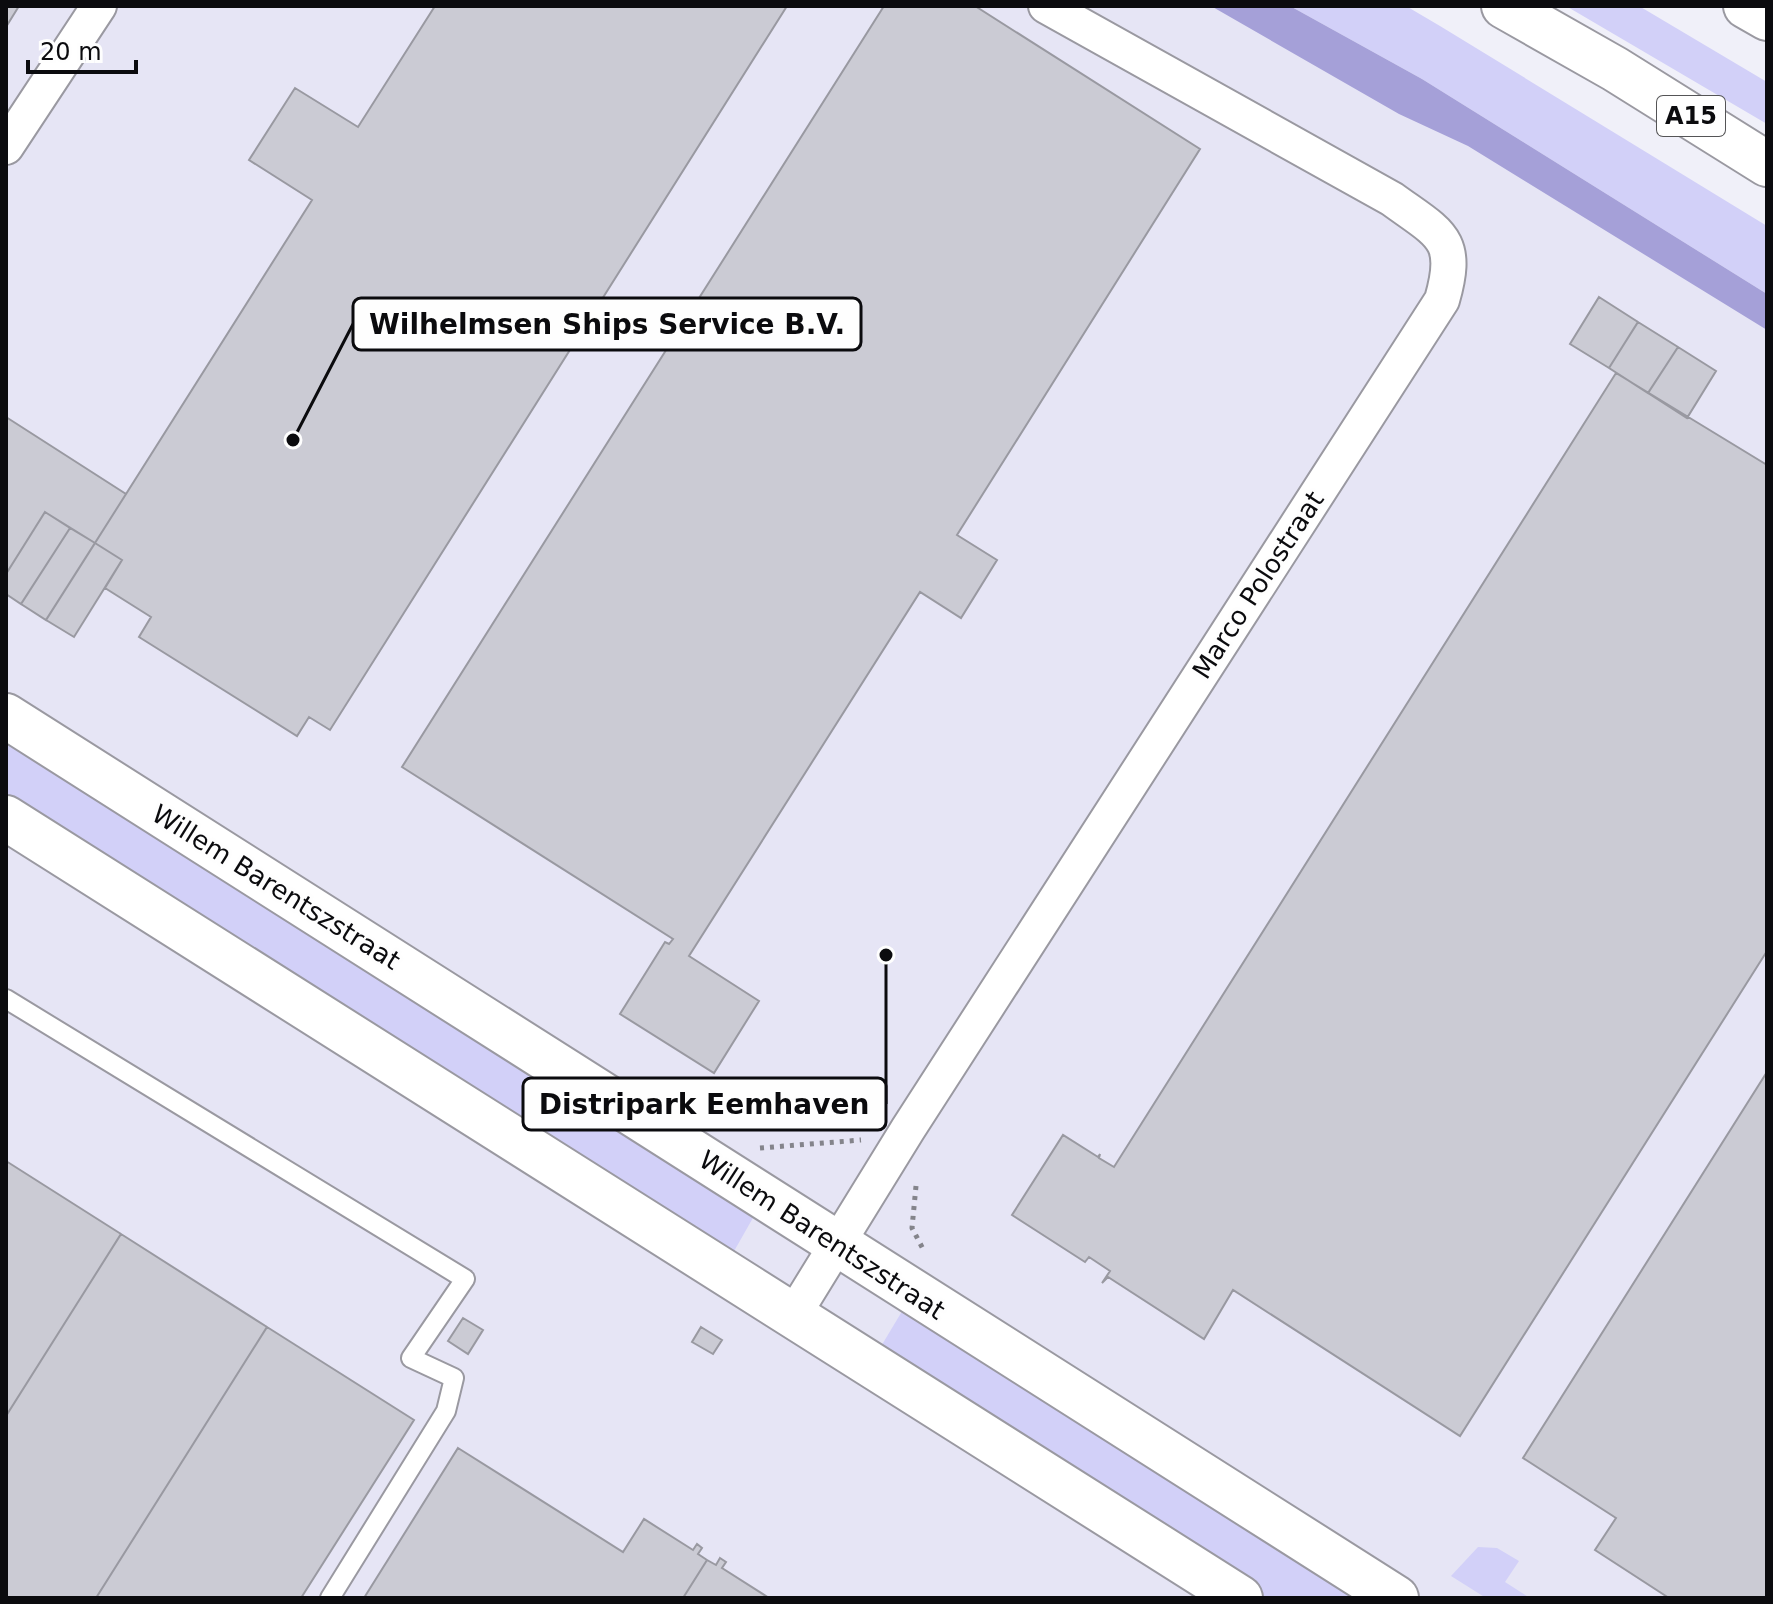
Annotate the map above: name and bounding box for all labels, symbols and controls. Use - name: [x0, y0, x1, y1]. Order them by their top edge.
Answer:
- scale bar: [28, 24, 136, 74]
- text: 20 m: [40, 38, 102, 66]
- road number: A15: [1657, 96, 1725, 136]
- callout: Wilhelmsen Ships Service B.V.: [353, 298, 861, 350]
- text: Wilhelmsen Ships Service B.V.: [369, 308, 845, 341]
- street label: Marco Polostraat: [1186, 486, 1330, 684]
- street label: Willem Barentszstraat: [147, 798, 405, 976]
- callout: Distripark Eemhaven: [523, 1078, 886, 1130]
- text: Distripark Eemhaven: [539, 1088, 869, 1121]
- street label: Willem Barentszstraat: [694, 1144, 950, 1326]

